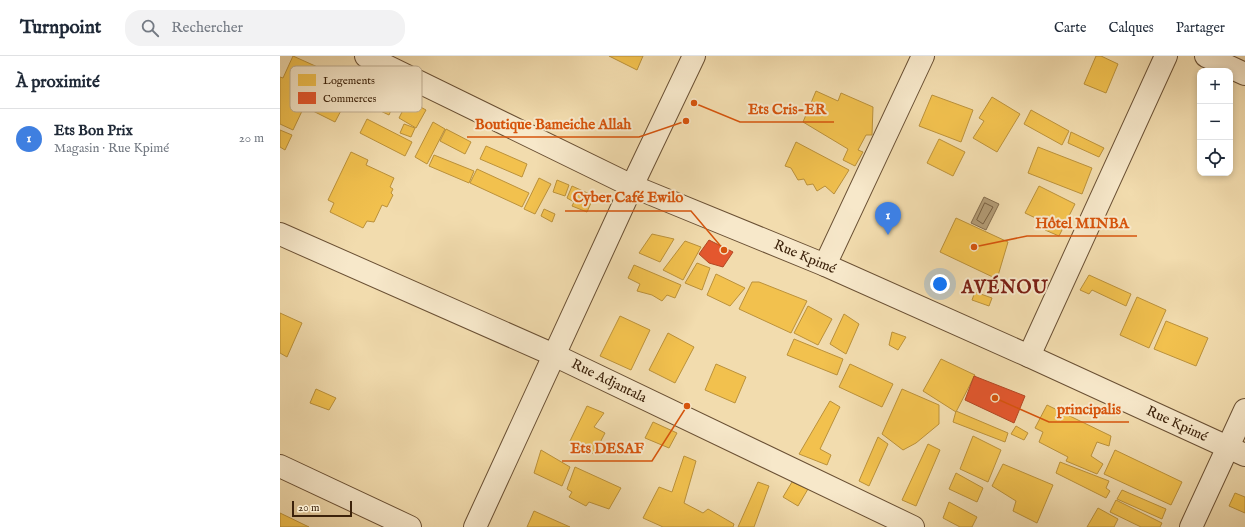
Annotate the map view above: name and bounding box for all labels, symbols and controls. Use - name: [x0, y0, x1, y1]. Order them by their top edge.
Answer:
- search box: [125, 10, 405, 46]
- text: Turnpoint: [20, 16, 101, 40]
- icon: search: [139, 17, 161, 39]
- text: Rechercher: [171, 18, 243, 37]
- text: Carte: [1054, 19, 1086, 37]
- text: Calques: [1108, 19, 1154, 37]
- text: Partager: [1176, 19, 1225, 37]
- legend: [290, 66, 422, 112]
- map controls: [1197, 68, 1233, 176]
- button: +: [1197, 68, 1233, 104]
- text: À proximité: [16, 72, 100, 93]
- text: Logements: [323, 74, 375, 88]
- text: Commerces: [323, 92, 377, 106]
- callout: Ets Cris-ER: [740, 95, 834, 122]
- text: Ets Cris-ER: [748, 100, 828, 119]
- button: −: [1197, 104, 1233, 140]
- callout: Boutique Bameiche Allah: [467, 110, 639, 137]
- text: Boutique Bameiche Allah: [475, 115, 632, 134]
- text: Ets Bon Prix: [54, 121, 133, 140]
- text: 1: [27, 130, 31, 147]
- text: 20 m: [239, 130, 264, 147]
- text: Magasin · Rue Kpimé: [54, 140, 169, 157]
- button: locate: [1197, 140, 1233, 176]
- callout: Cyber Café Ewilo: [565, 184, 691, 211]
- text: Cyber Café Ewilo: [573, 188, 683, 207]
- pin: 1: [875, 202, 901, 235]
- callout: Hôtel MINBA: [1027, 209, 1137, 236]
- text: Hôtel MINBA: [1035, 214, 1130, 233]
- street label: Rue Kpimé: [771, 236, 839, 278]
- your location: [930, 274, 950, 294]
- district label: AVÉNOU: [961, 275, 1048, 300]
- street label: Rue Adjantala: [568, 355, 651, 407]
- callout: principalis: [1049, 395, 1129, 422]
- text: principalis: [1056, 400, 1122, 419]
- street label: Rue Kpimé: [1143, 402, 1211, 446]
- callout: Ets DESAF: [562, 434, 652, 461]
- text: Ets DESAF: [570, 439, 644, 458]
- scale bar: [292, 499, 352, 518]
- text: 20 m: [298, 501, 319, 515]

